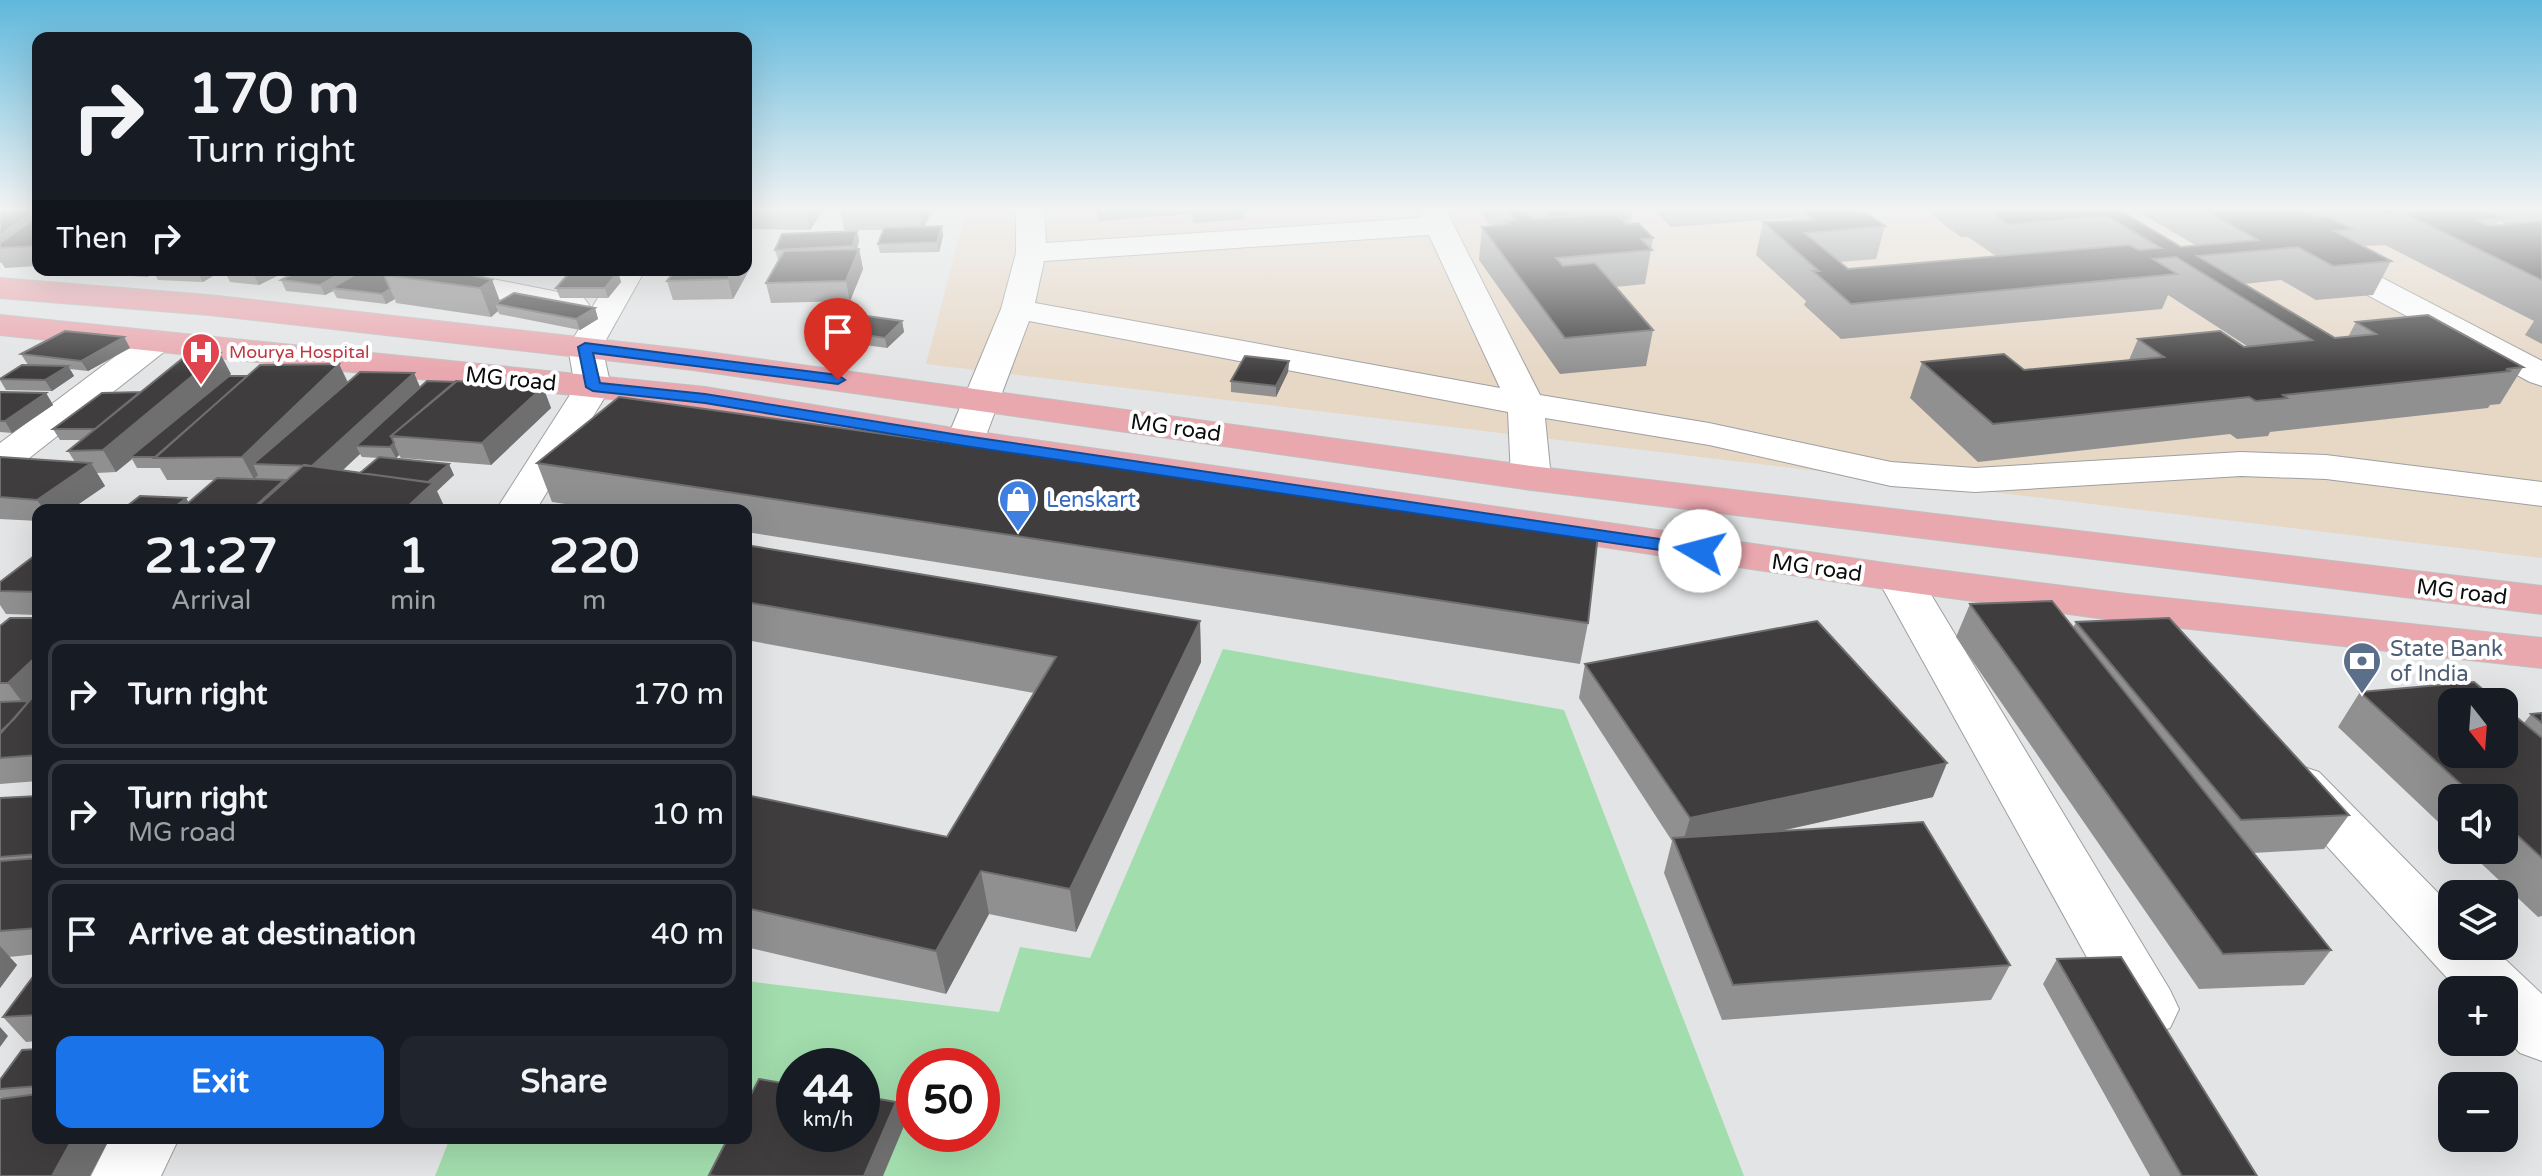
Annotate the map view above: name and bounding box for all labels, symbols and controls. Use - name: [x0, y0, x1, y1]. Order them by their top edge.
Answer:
- text: 170 m: [188, 61, 359, 128]
- icon: right: [56, 64, 160, 168]
- text: Turn right: [188, 129, 355, 172]
- icon: right: [144, 216, 188, 260]
- text: Then: [56, 220, 128, 257]
- pin: [804, 298, 872, 380]
- icon: arrive: [816, 310, 860, 354]
- hospital icon: Mourya Hospital: [180, 331, 222, 386]
- place label: Mourya Hospital: [229, 341, 370, 363]
- street label: MG road: [464, 361, 558, 397]
- street label: MG road: [1129, 409, 1223, 447]
- shop icon: Lenskart: [997, 478, 1039, 533]
- place label: Lenskart: [1046, 487, 1136, 513]
- position arrow: [1658, 509, 1742, 593]
- text: 21:27: [145, 528, 278, 586]
- text: 1: [398, 528, 428, 586]
- text: 220: [549, 528, 639, 586]
- street label: MG road: [1770, 549, 1864, 587]
- street label: MG road: [2415, 574, 2509, 610]
- text: Arrival: [171, 585, 251, 616]
- text: min: [390, 585, 436, 616]
- text: m: [582, 585, 606, 616]
- place label: State Bank of India: [2390, 636, 2503, 687]
- bank icon: State Bank of India: [2341, 640, 2383, 695]
- icon: right: [60, 672, 104, 716]
- text: Turn right: [128, 676, 268, 713]
- text: 170 m: [632, 676, 724, 713]
- north arrow: [2438, 688, 2518, 768]
- map controls: [2438, 688, 2518, 1152]
- text: Turn right: [128, 780, 268, 817]
- button: sound: [2438, 784, 2518, 864]
- icon: right: [60, 792, 104, 836]
- text: 10 m: [651, 796, 724, 833]
- text: MG road: [128, 817, 236, 848]
- button: layers: [2438, 880, 2518, 960]
- icon: arrive: [60, 912, 104, 956]
- text: Arrive at destination: [128, 916, 416, 953]
- text: 40 m: [651, 916, 724, 953]
- button: +: [2438, 976, 2518, 1056]
- button: Exit: [56, 1036, 384, 1128]
- button: Share: [400, 1036, 728, 1128]
- speed limit sign: 50: [896, 1048, 1000, 1152]
- text: 44: [803, 1066, 853, 1114]
- button: −: [2438, 1072, 2518, 1152]
- text: km/h: [803, 1108, 853, 1132]

